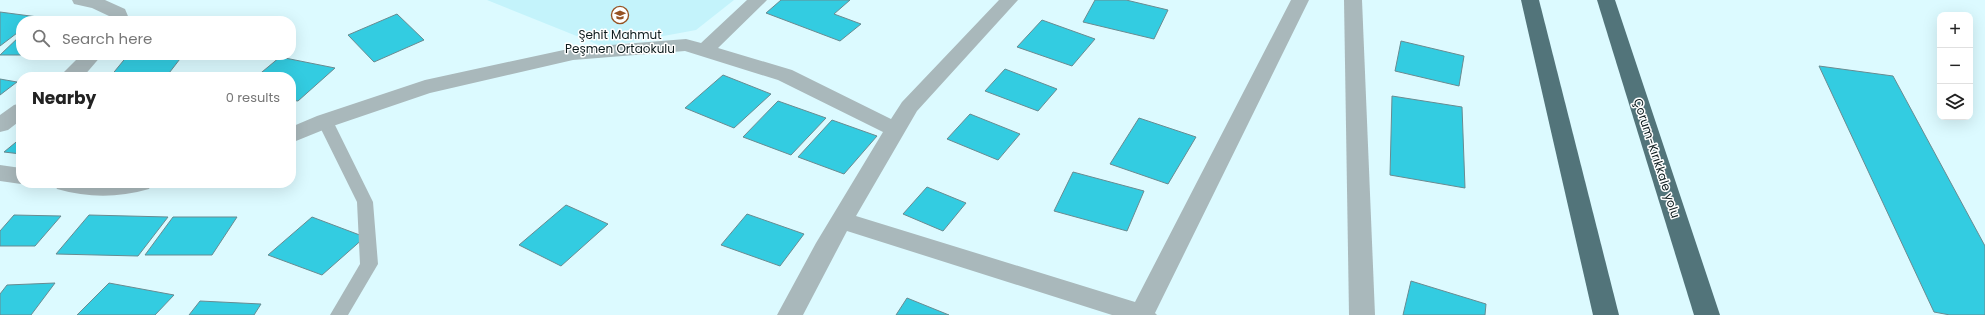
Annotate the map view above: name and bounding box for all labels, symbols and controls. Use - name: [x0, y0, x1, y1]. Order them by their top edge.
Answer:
- school or university icon: Şehit Mahmut Peşmen Ortaokulu: [610, 5, 630, 25]
- map controls: [1937, 12, 1973, 120]
- button: +: [1937, 12, 1973, 48]
- search box: [16, 16, 296, 60]
- place label: Şehit Mahmut Peşmen Ortaokulu: [565, 26, 675, 57]
- icon: search: [30, 27, 52, 49]
- text: Search here: [62, 28, 152, 49]
- button: −: [1937, 48, 1973, 84]
- button: layers: [1937, 84, 1973, 120]
- text: Nearby: [32, 86, 96, 110]
- text: 0 results: [226, 88, 280, 107]
- street label: Çorum-Kırıkkale yolu: [1630, 96, 1684, 220]

